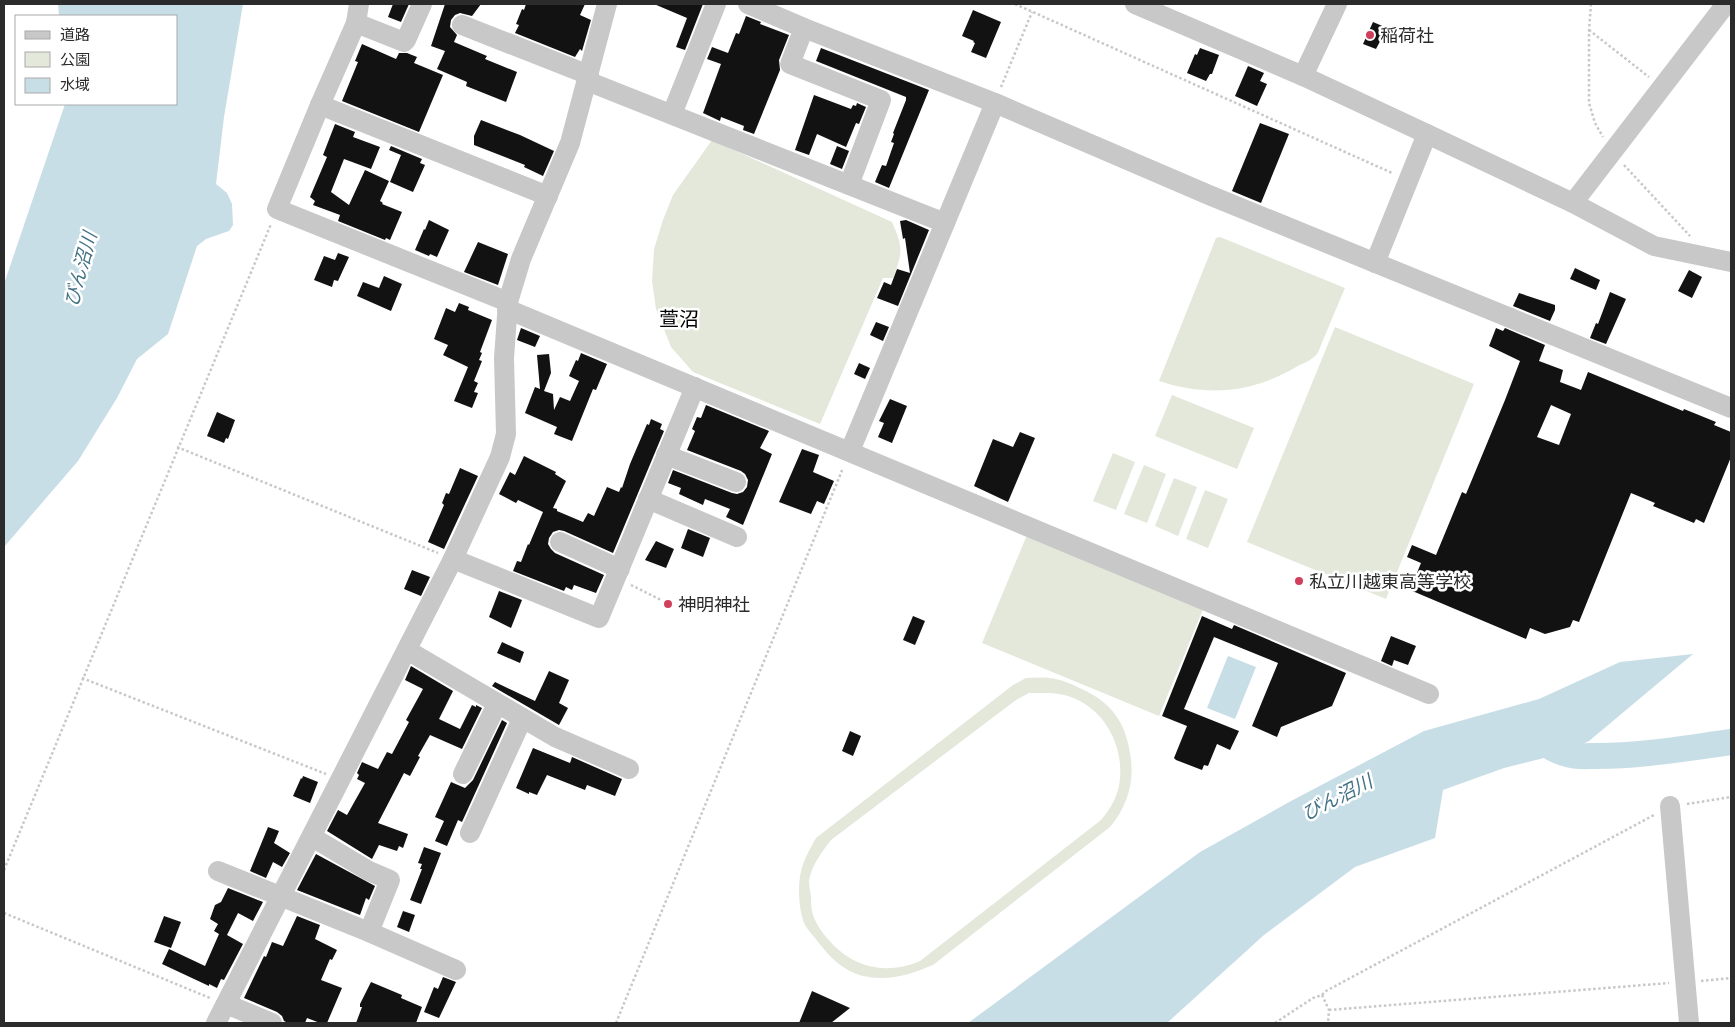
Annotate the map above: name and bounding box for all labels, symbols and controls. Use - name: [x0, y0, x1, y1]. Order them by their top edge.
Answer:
- legend: [15, 15, 178, 105]
- place label: 稲荷社: [1380, 24, 1434, 47]
- text: 道路: [60, 25, 90, 44]
- marker: 稲荷社: [1364, 29, 1376, 41]
- text: 公園: [60, 50, 90, 69]
- text: 水域: [60, 75, 90, 94]
- water label: びん沼川: [59, 227, 102, 309]
- district label: 萱沼: [659, 306, 699, 332]
- place label: 私立川越東高等学校: [1309, 570, 1471, 593]
- marker: 私立川越東高等学校: [1293, 575, 1305, 587]
- place label: 神明神社: [678, 593, 750, 616]
- marker: 神明神社: [662, 598, 674, 610]
- water label: びん沼川: [1298, 768, 1378, 825]

